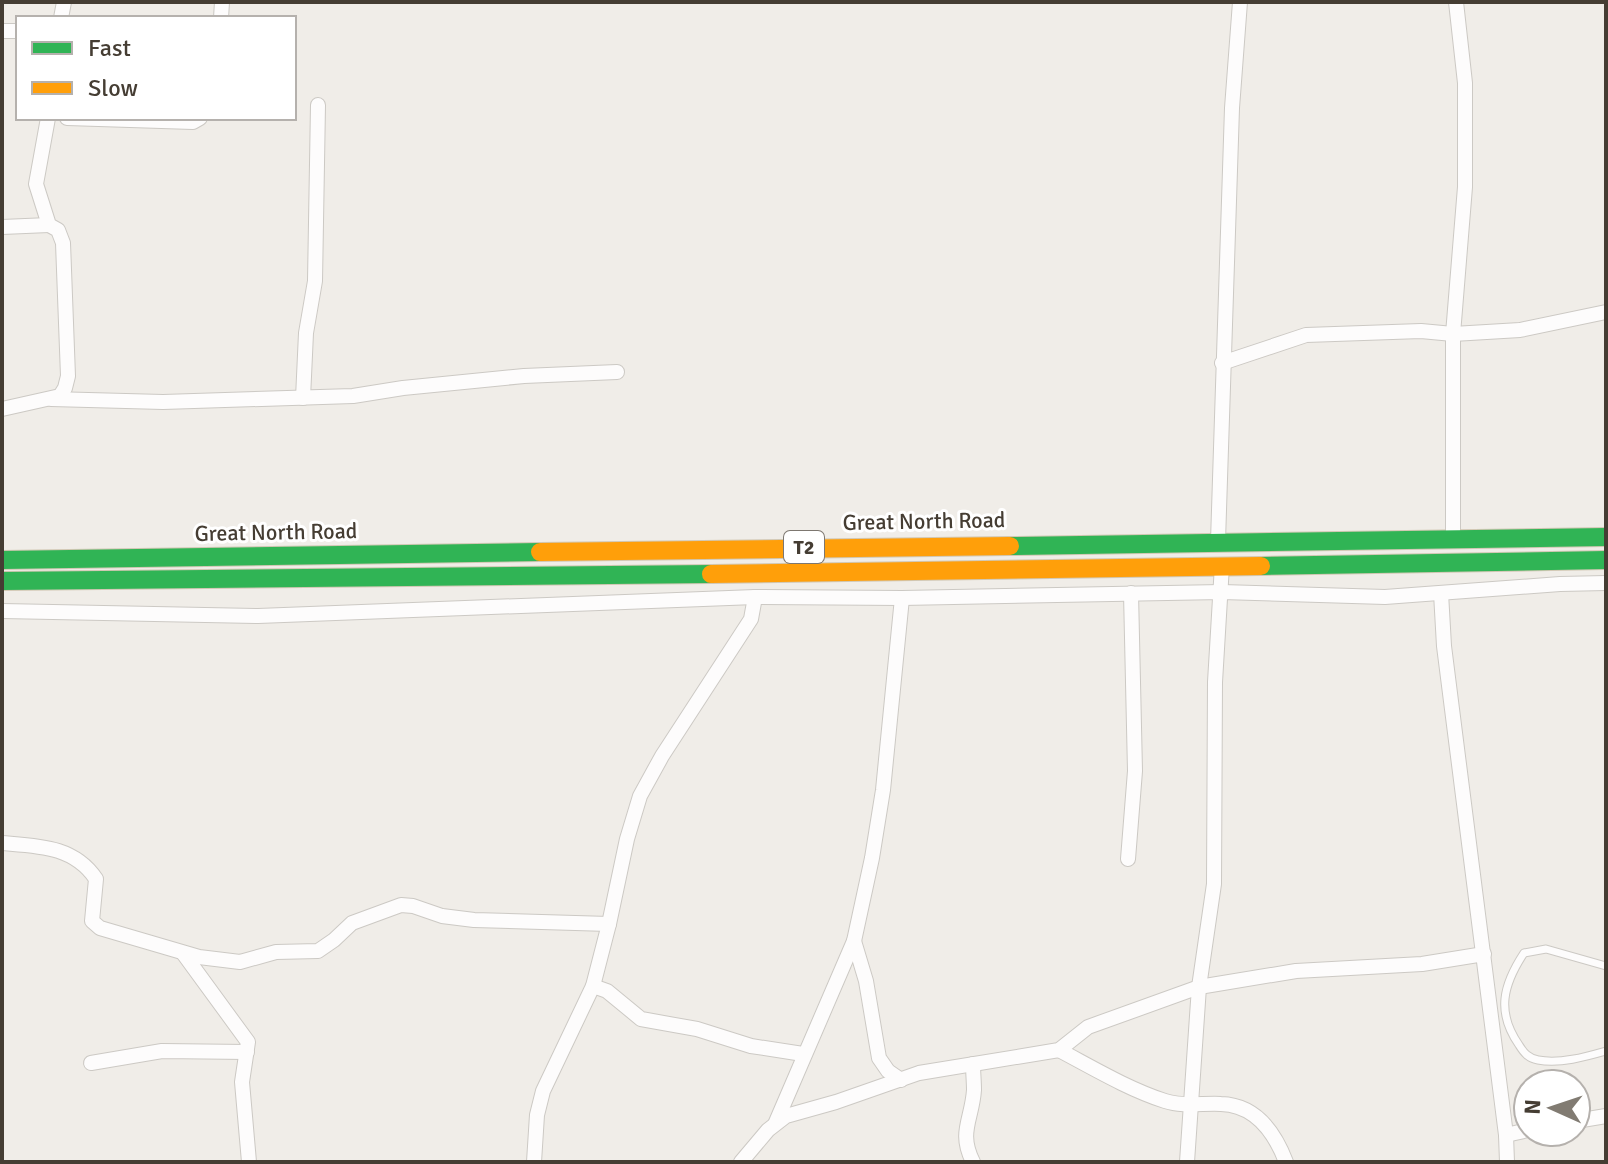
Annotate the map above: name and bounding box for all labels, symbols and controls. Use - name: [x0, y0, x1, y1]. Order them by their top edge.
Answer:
- legend: [16, 16, 296, 120]
- text: Fast: [88, 33, 131, 63]
- text: Slow: [88, 73, 138, 103]
- street label: Great North Road: [842, 506, 1006, 536]
- street label: Great North Road: [194, 517, 358, 547]
- road number: T2: [784, 531, 824, 563]
- north arrow: [1512, 1068, 1592, 1148]
- text: N: [1519, 1099, 1546, 1115]

